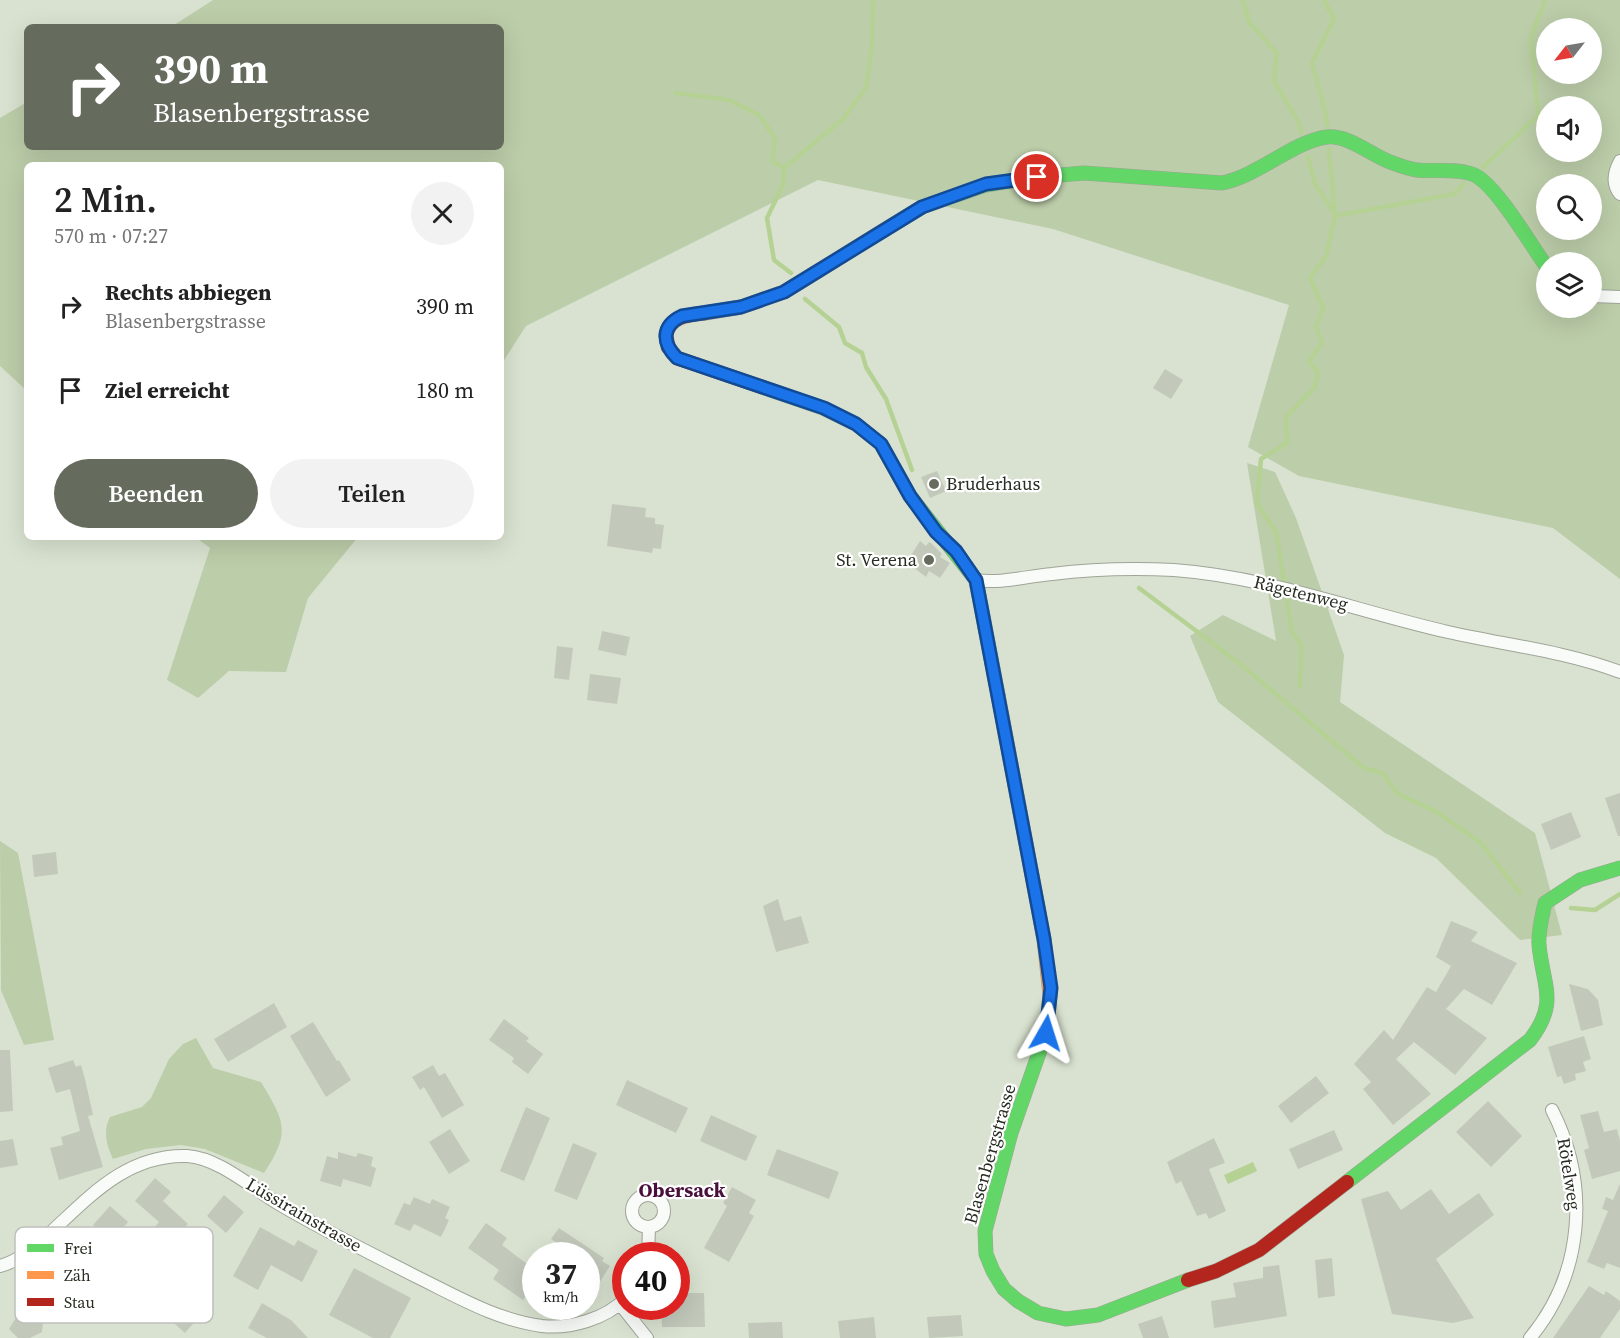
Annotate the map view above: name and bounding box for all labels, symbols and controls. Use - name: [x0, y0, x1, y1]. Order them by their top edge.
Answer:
- north arrow: [1536, 18, 1602, 84]
- map controls: [1536, 18, 1602, 318]
- text: 390 m: [153, 39, 268, 97]
- icon: right: [54, 48, 132, 126]
- text: Blasenbergstrasse: [153, 94, 370, 131]
- button: sound: [1536, 96, 1602, 162]
- pin: [1011, 151, 1062, 202]
- icon: arrive: [1020, 160, 1053, 193]
- button: search: [1536, 174, 1602, 240]
- text: 2 Min.: [54, 175, 157, 224]
- button: close: [411, 182, 474, 245]
- text: 570 m · 07:27: [54, 222, 168, 250]
- button: layers: [1536, 252, 1602, 318]
- text: Rechts abbiegen: [105, 277, 272, 307]
- icon: right: [54, 290, 87, 323]
- text: 390 m: [416, 291, 474, 321]
- text: Blasenbergstrasse: [105, 307, 266, 335]
- icon: arrive: [54, 374, 87, 407]
- text: Ziel erreicht: [105, 375, 229, 405]
- text: 180 m: [416, 375, 474, 405]
- button: Beenden: [54, 459, 258, 528]
- button: Teilen: [270, 459, 474, 528]
- place label: Bruderhaus: [946, 471, 1041, 496]
- marker: Bruderhaus: [927, 477, 941, 491]
- place label: St. Verena: [836, 547, 918, 572]
- marker: St. Verena: [922, 553, 936, 567]
- street label: Rägetenweg: [1251, 569, 1351, 616]
- position arrow: [1014, 1001, 1078, 1065]
- street label: Blasenbergstrasse: [958, 1081, 1021, 1227]
- street label: Rötelweg: [1551, 1136, 1588, 1212]
- street label: Lüssirainstrasse: [242, 1171, 367, 1258]
- district label: Obersack: [638, 1176, 726, 1204]
- legend: [15, 1227, 213, 1323]
- text: Frei: [64, 1237, 93, 1259]
- speed limit sign: 40: [612, 1242, 690, 1320]
- text: 37: [545, 1253, 577, 1294]
- text: Zäh: [64, 1264, 91, 1286]
- text: km/h: [543, 1286, 579, 1307]
- text: Stau: [64, 1291, 95, 1313]

